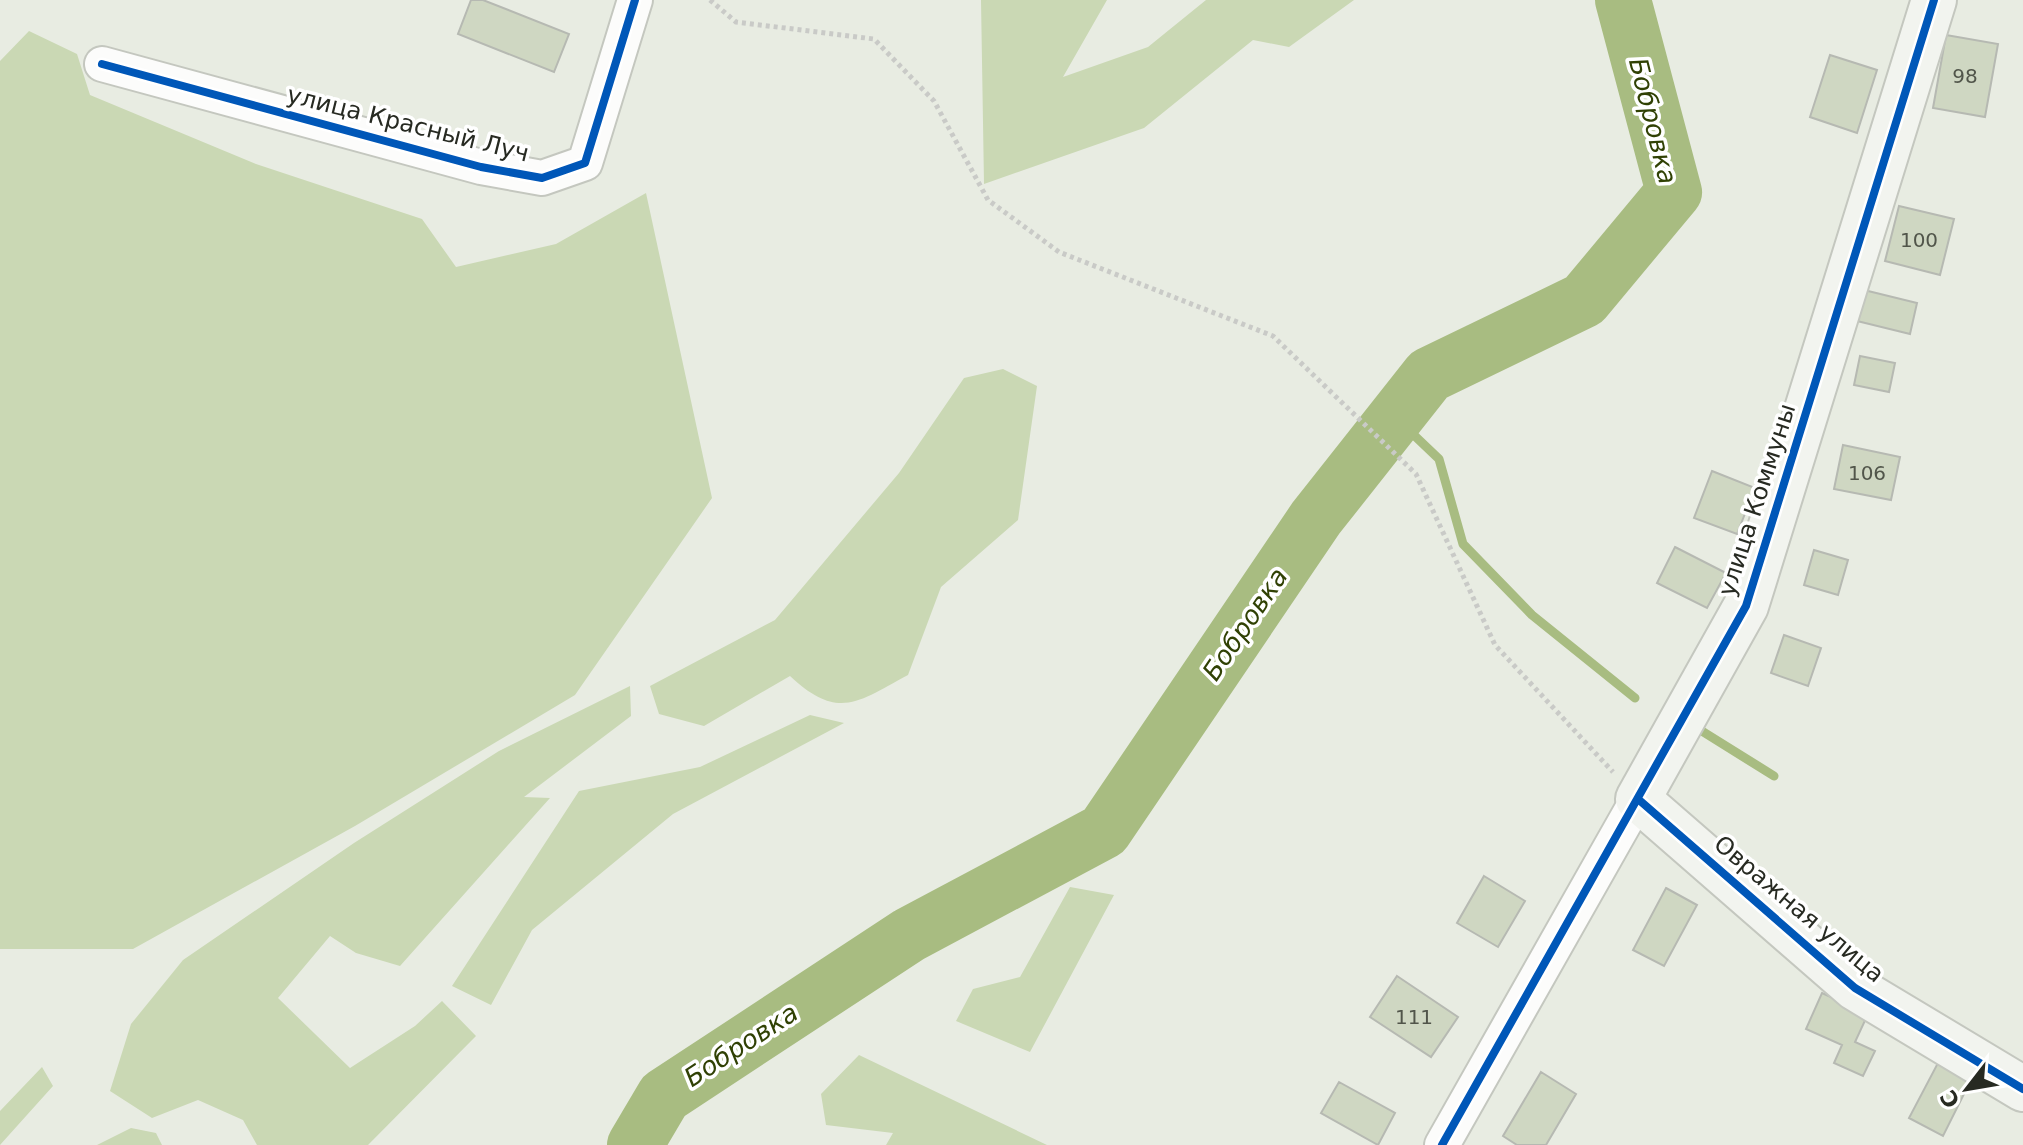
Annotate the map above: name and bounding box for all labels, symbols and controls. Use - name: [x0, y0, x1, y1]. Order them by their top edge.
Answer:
- water label: Бобровка: [1623, 55, 1683, 187]
- house number: 98: [1952, 64, 1978, 88]
- street label: улица Красный Луч: [284, 80, 532, 168]
- house number: 100: [1900, 228, 1938, 252]
- street label: улица Коммуны: [1713, 400, 1801, 600]
- house number: 106: [1848, 461, 1886, 485]
- water label: Бобровка: [1196, 562, 1294, 686]
- street label: Овражная улица: [1708, 830, 1890, 988]
- water label: Бобровка: [679, 997, 803, 1093]
- house number: 111: [1395, 1005, 1433, 1029]
- north arrow: [1927, 1049, 2007, 1129]
- text: С: [1935, 1086, 1965, 1112]

